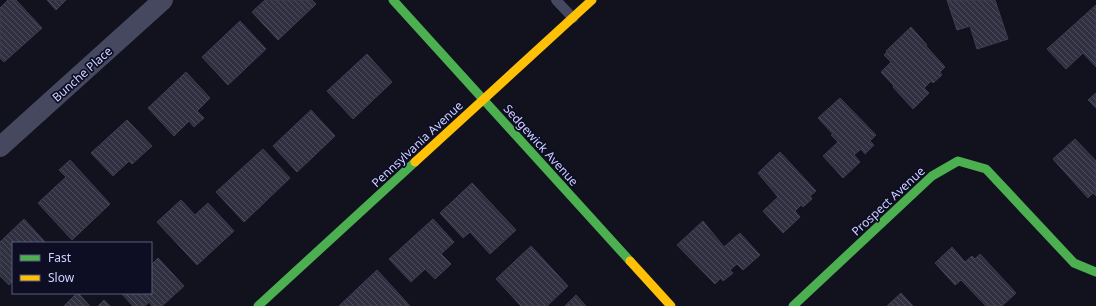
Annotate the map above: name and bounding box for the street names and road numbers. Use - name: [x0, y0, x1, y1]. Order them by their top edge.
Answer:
- street label: Bunche Place: [48, 42, 116, 106]
- street label: Pennsylvania Avenue: [368, 97, 467, 191]
- street label: Sedgewick Avenue: [500, 100, 582, 190]
- street label: Prospect Avenue: [848, 162, 929, 239]

